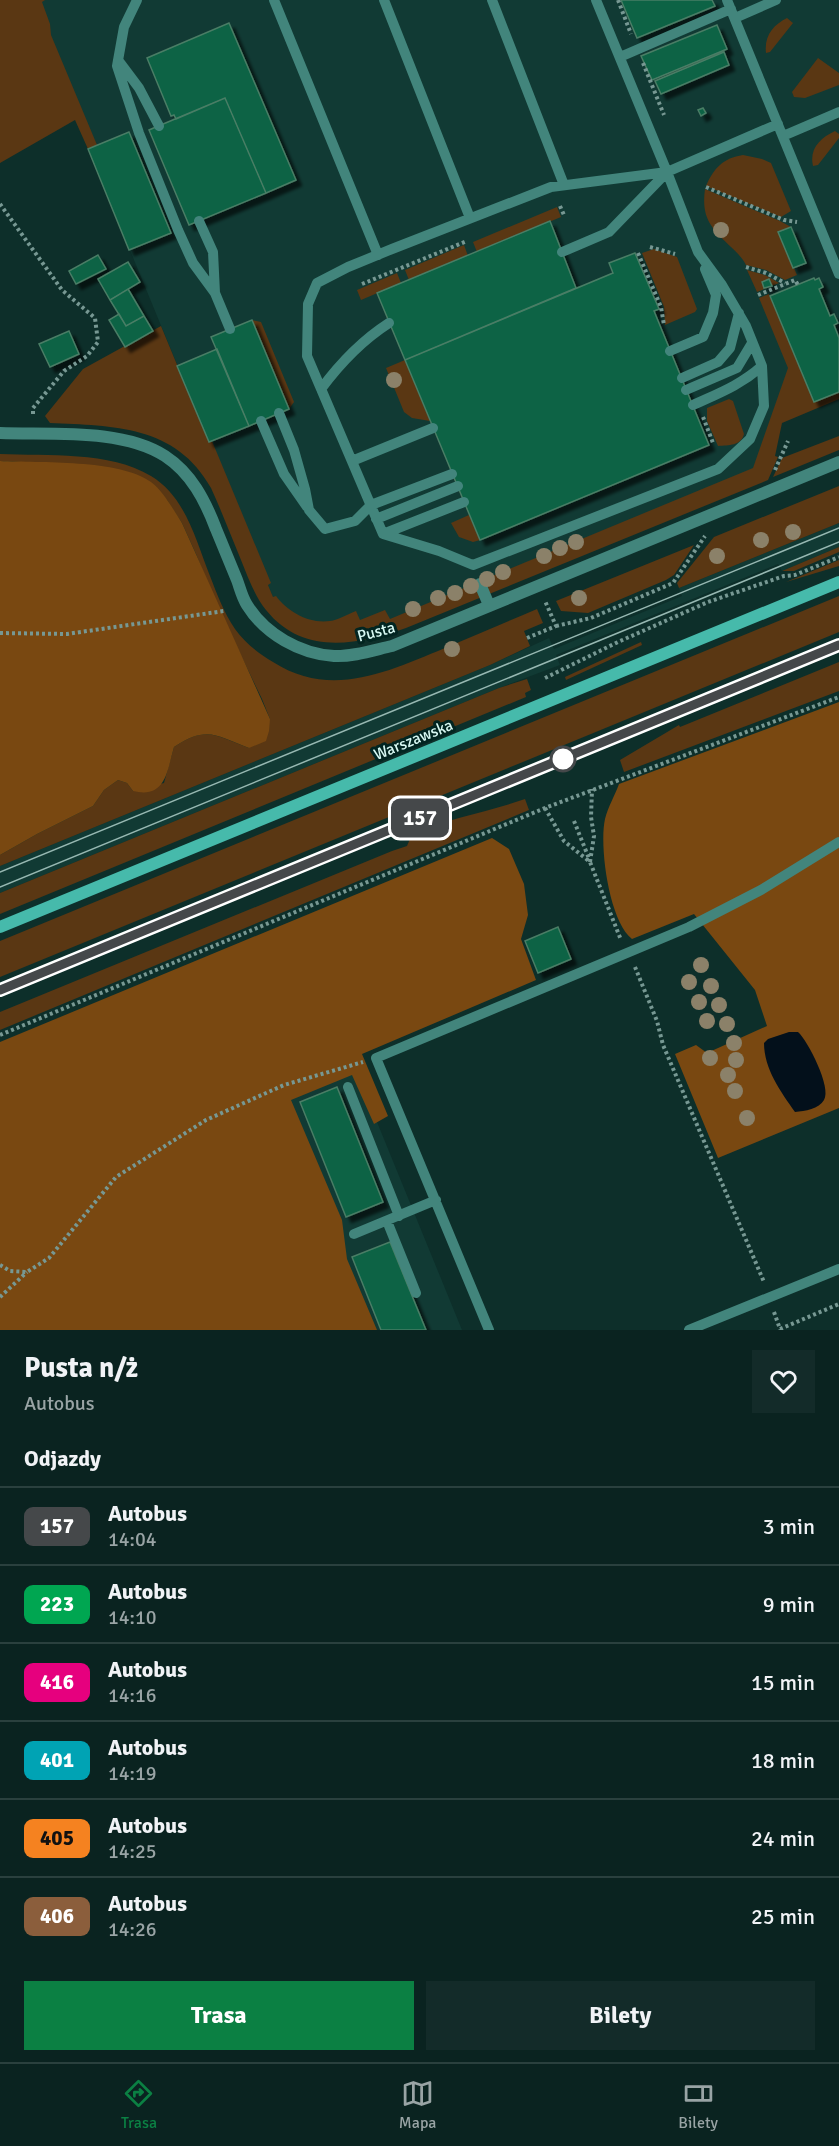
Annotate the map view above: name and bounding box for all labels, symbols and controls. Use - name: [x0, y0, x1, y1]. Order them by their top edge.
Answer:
- street label: Pusta: [355, 617, 397, 647]
- street label: Warszawska: [371, 715, 456, 765]
- unlabelled marker: [550, 746, 576, 772]
- line badge: 157: [386, 798, 454, 838]
- text: 157: [403, 805, 437, 831]
- button: heart: [752, 1350, 815, 1413]
- text: Pusta n/ż: [24, 1351, 138, 1385]
- text: Autobus: [24, 1391, 94, 1416]
- text: Odjazdy: [24, 1445, 101, 1472]
- text: Autobus: [108, 1500, 187, 1527]
- text: 157: [40, 1513, 74, 1539]
- text: 3 min: [763, 1513, 815, 1540]
- text: 14:04: [108, 1527, 157, 1552]
- text: Autobus: [108, 1578, 187, 1605]
- text: 223: [40, 1591, 74, 1617]
- text: 9 min: [763, 1591, 815, 1618]
- text: 14:10: [108, 1605, 157, 1630]
- text: Autobus: [108, 1656, 187, 1683]
- text: 416: [40, 1669, 74, 1695]
- text: 15 min: [751, 1669, 815, 1696]
- text: 14:16: [108, 1683, 157, 1708]
- text: Autobus: [108, 1734, 187, 1761]
- text: 401: [40, 1747, 74, 1773]
- text: 18 min: [751, 1747, 815, 1774]
- text: 14:19: [108, 1761, 157, 1786]
- text: Autobus: [108, 1812, 187, 1839]
- text: 405: [40, 1825, 74, 1851]
- text: 24 min: [751, 1825, 815, 1852]
- text: 14:25: [108, 1839, 157, 1864]
- text: Autobus: [108, 1890, 187, 1917]
- text: 406: [40, 1903, 74, 1929]
- text: 25 min: [751, 1903, 815, 1930]
- text: 14:26: [108, 1917, 157, 1942]
- button: Trasa: [24, 1981, 414, 2050]
- button: Bilety: [426, 1981, 815, 2050]
- tab: Trasa: [121, 2077, 157, 2133]
- tab: Mapa: [399, 2077, 436, 2133]
- tab: Bilety: [678, 2077, 718, 2133]

